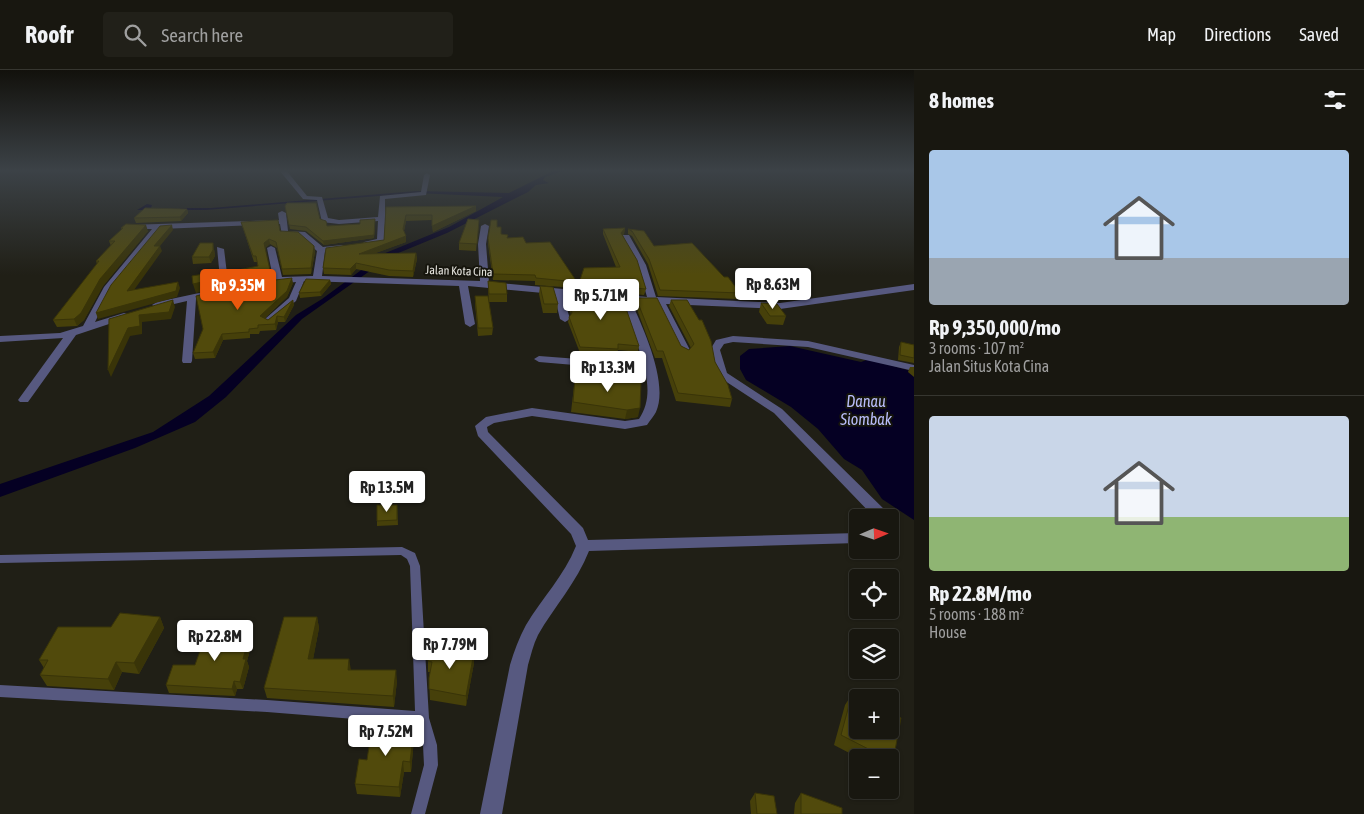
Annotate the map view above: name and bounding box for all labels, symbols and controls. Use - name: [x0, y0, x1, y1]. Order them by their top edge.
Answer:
- search box: [103, 12, 453, 57]
- text: Roofr: [25, 21, 73, 48]
- icon: search: [121, 21, 149, 49]
- text: Search here: [161, 24, 243, 46]
- text: Map: [1147, 24, 1176, 45]
- text: Directions: [1204, 24, 1271, 45]
- text: Saved: [1299, 24, 1339, 45]
- icon: filters: [1321, 86, 1349, 114]
- text: 8 homes: [929, 88, 994, 112]
- icon: home: [1094, 183, 1184, 273]
- street label: Jalan Kota Cina: [425, 263, 493, 279]
- pin: Rp 9.35M: [186, 268, 290, 311]
- pin: Rp 8.63M: [721, 268, 825, 310]
- text: Rp 8.63M: [746, 275, 800, 293]
- text: Rp 9.35M: [211, 276, 265, 294]
- pin: Rp 5.71M: [549, 278, 653, 321]
- text: Rp 5.71M: [574, 286, 628, 304]
- text: Rp 9,350,000/mo: [929, 315, 1061, 339]
- text: 3 rooms · 107 m²: [929, 339, 1024, 357]
- pin: Rp 13.3M: [556, 350, 660, 393]
- text: Jalan Situs Kota Cina: [929, 357, 1049, 375]
- text: Rp 13.3M: [581, 358, 635, 376]
- water label: Danau Siombak: [839, 392, 893, 428]
- icon: home: [1094, 448, 1184, 538]
- pin: Rp 13.5M: [335, 470, 439, 513]
- text: Rp 13.5M: [360, 478, 414, 496]
- north arrow: [849, 509, 899, 559]
- map controls: [849, 509, 899, 799]
- button: locate: [849, 569, 899, 619]
- text: Rp 22.8M/mo: [929, 581, 1032, 605]
- text: 5 rooms · 188 m²: [929, 605, 1024, 623]
- pin: Rp 22.8M: [163, 620, 267, 662]
- text: House: [929, 623, 966, 641]
- text: Rp 22.8M: [188, 627, 242, 645]
- pin: Rp 7.79M: [398, 628, 502, 670]
- button: layers: [849, 629, 899, 679]
- text: Rp 7.79M: [423, 635, 477, 653]
- button: +: [849, 689, 899, 739]
- pin: Rp 7.52M: [334, 714, 438, 757]
- text: Rp 7.52M: [359, 722, 413, 740]
- button: −: [849, 749, 899, 799]

